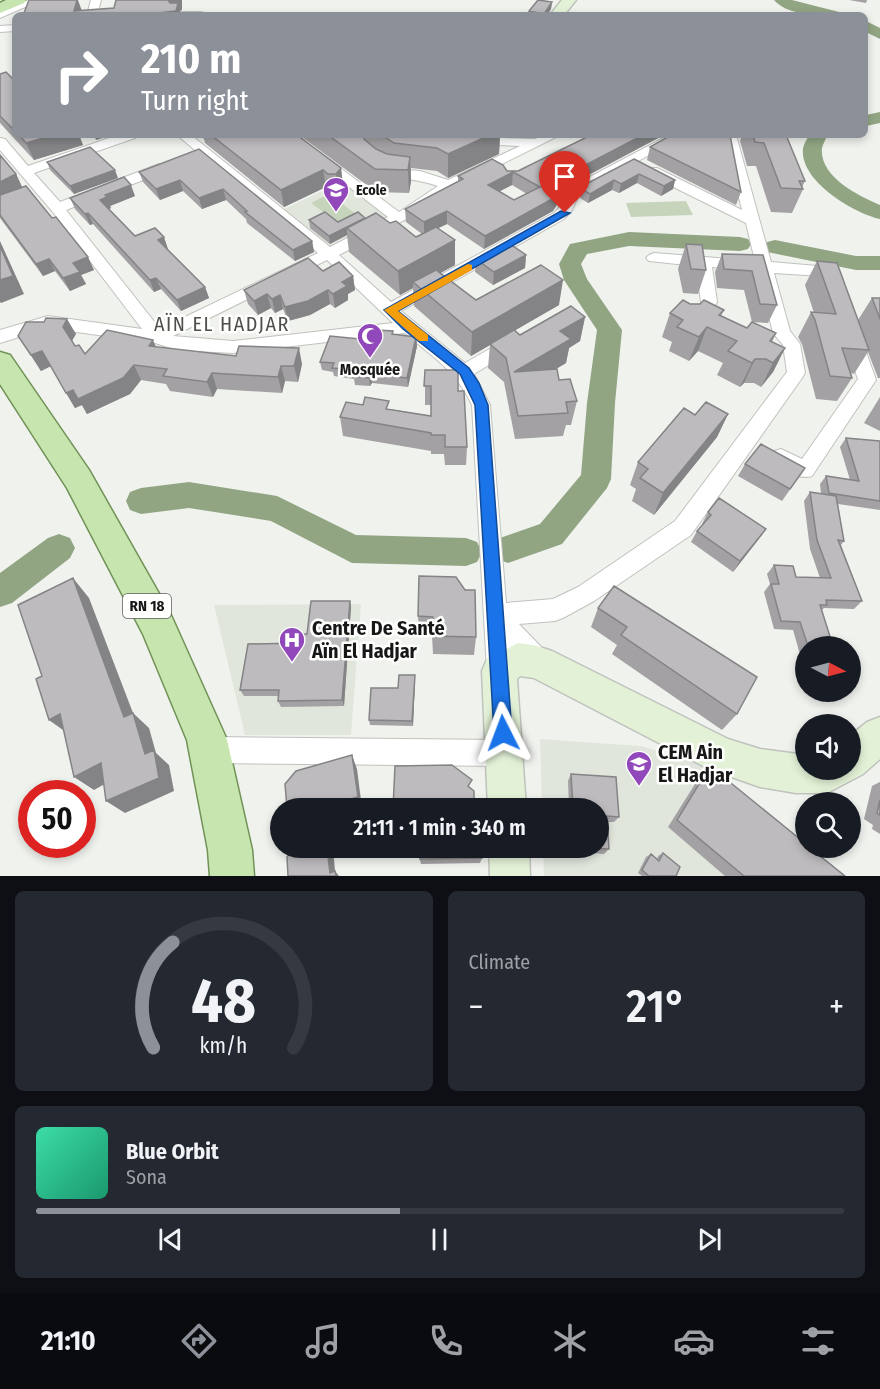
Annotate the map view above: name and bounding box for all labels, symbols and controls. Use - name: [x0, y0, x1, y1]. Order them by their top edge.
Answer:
- text: 210 m: [141, 34, 241, 84]
- icon: right: [42, 36, 120, 114]
- text: Turn right: [141, 85, 249, 117]
- pin: [539, 151, 590, 213]
- icon: arrive: [548, 160, 581, 193]
- school or university icon: Ecole: [321, 175, 351, 213]
- place label: Ecole: [356, 182, 387, 199]
- district label: AÏN EL HADJAR: [154, 312, 290, 336]
- mosque icon: Mosquée: [355, 321, 385, 359]
- place label: Mosquée: [340, 360, 400, 379]
- road number: RN 18: [123, 594, 171, 618]
- place label: Centre De Santé Aïn El Hadjar: [311, 616, 445, 663]
- hospital icon: Centre De Santé Aïn El Hadjar: [277, 625, 307, 663]
- north arrow: [795, 636, 861, 702]
- map controls: [795, 636, 861, 858]
- position arrow: [471, 701, 535, 765]
- button: sound: [795, 714, 861, 780]
- place label: CEM Ain El Hadjar: [658, 740, 733, 787]
- school or university icon: CEM Ain El Hadjar: [624, 749, 654, 787]
- speed limit sign: 50: [18, 780, 96, 858]
- button: search: [795, 792, 861, 858]
- text: 21:11 · 1 min · 340 m: [353, 814, 526, 841]
- text: Climate: [469, 950, 530, 974]
- text: 48: [191, 964, 256, 1039]
- text: 21°: [626, 980, 686, 1034]
- text: −: [469, 987, 483, 1027]
- text: +: [829, 987, 844, 1027]
- text: km/h: [200, 1033, 248, 1059]
- text: Blue Orbit: [126, 1138, 219, 1165]
- text: Sona: [126, 1165, 167, 1189]
- icon: previous: [154, 1223, 187, 1256]
- icon: pause: [423, 1223, 456, 1256]
- icon: next: [693, 1223, 726, 1256]
- icon: directions: [178, 1320, 220, 1362]
- icon: music: [302, 1320, 344, 1362]
- icon: phone: [425, 1320, 467, 1362]
- icon: climate: [549, 1320, 591, 1362]
- icon: car: [673, 1320, 715, 1362]
- icon: filters: [797, 1320, 839, 1362]
- text: 21:10: [41, 1325, 96, 1357]

